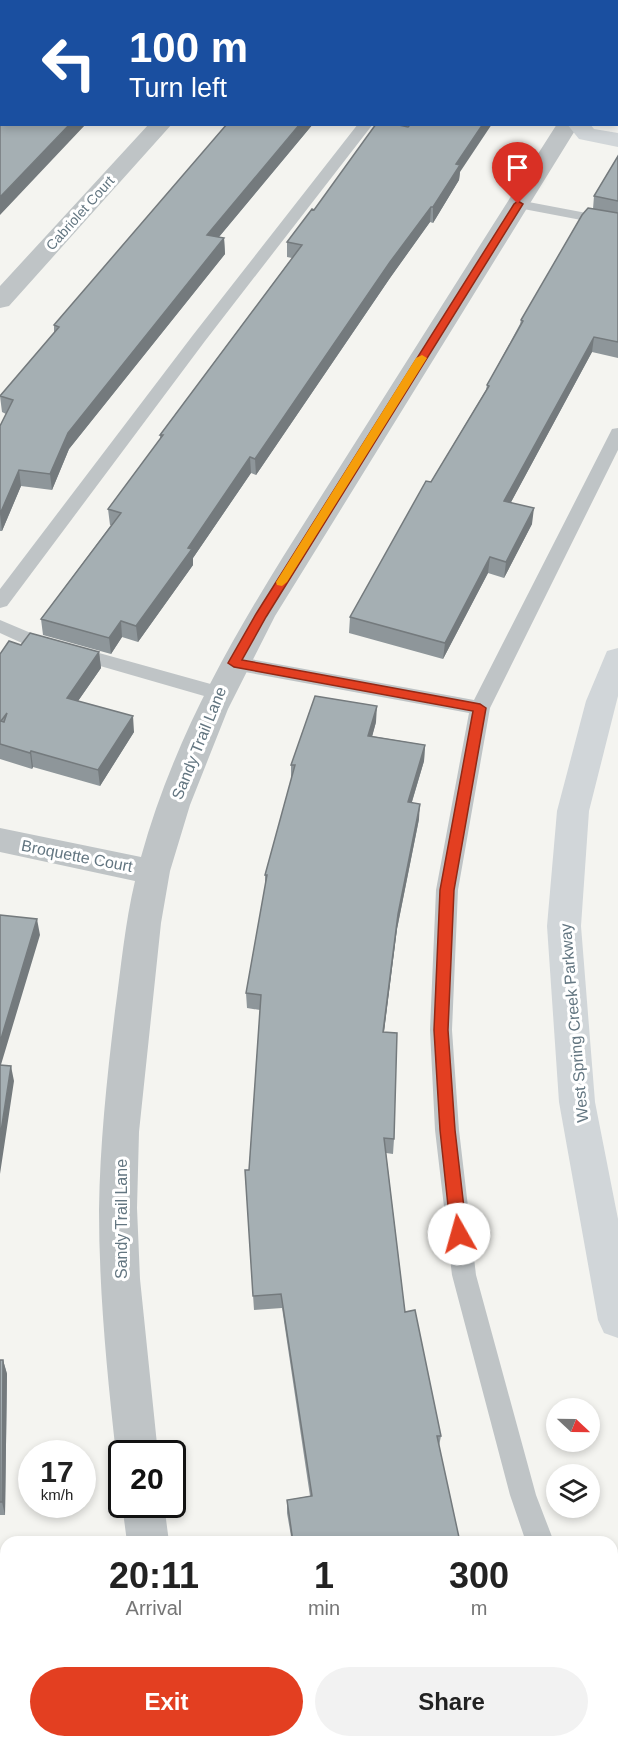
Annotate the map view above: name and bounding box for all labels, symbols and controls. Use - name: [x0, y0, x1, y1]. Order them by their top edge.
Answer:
- icon: left: [30, 24, 108, 102]
- text: 100 m: [129, 24, 248, 71]
- text: Turn left: [129, 73, 227, 103]
- pin: [492, 142, 543, 204]
- icon: arrive: [501, 151, 534, 184]
- street label: Cabriolet Court: [43, 173, 118, 253]
- street label: Sandy Trail Lane: [169, 684, 229, 802]
- street label: Broquette Court: [20, 837, 135, 875]
- street label: West Spring Creek Parkway: [557, 923, 591, 1123]
- street label: Sandy Trail Lane: [113, 1159, 130, 1279]
- position arrow: [427, 1202, 491, 1266]
- north arrow: [546, 1398, 600, 1452]
- map controls: [546, 1398, 600, 1518]
- speed limit sign: 20: [108, 1440, 186, 1518]
- text: 17: [40, 1455, 74, 1488]
- button: layers: [546, 1464, 600, 1518]
- text: km/h: [41, 1486, 73, 1503]
- text: 20:11: [109, 1555, 199, 1596]
- text: 1: [314, 1555, 334, 1596]
- text: 300: [449, 1555, 509, 1596]
- text: Arrival: [126, 1597, 182, 1619]
- text: min: [308, 1597, 340, 1619]
- text: m: [471, 1597, 487, 1619]
- button: Exit: [30, 1667, 303, 1736]
- button: Share: [315, 1667, 588, 1736]

